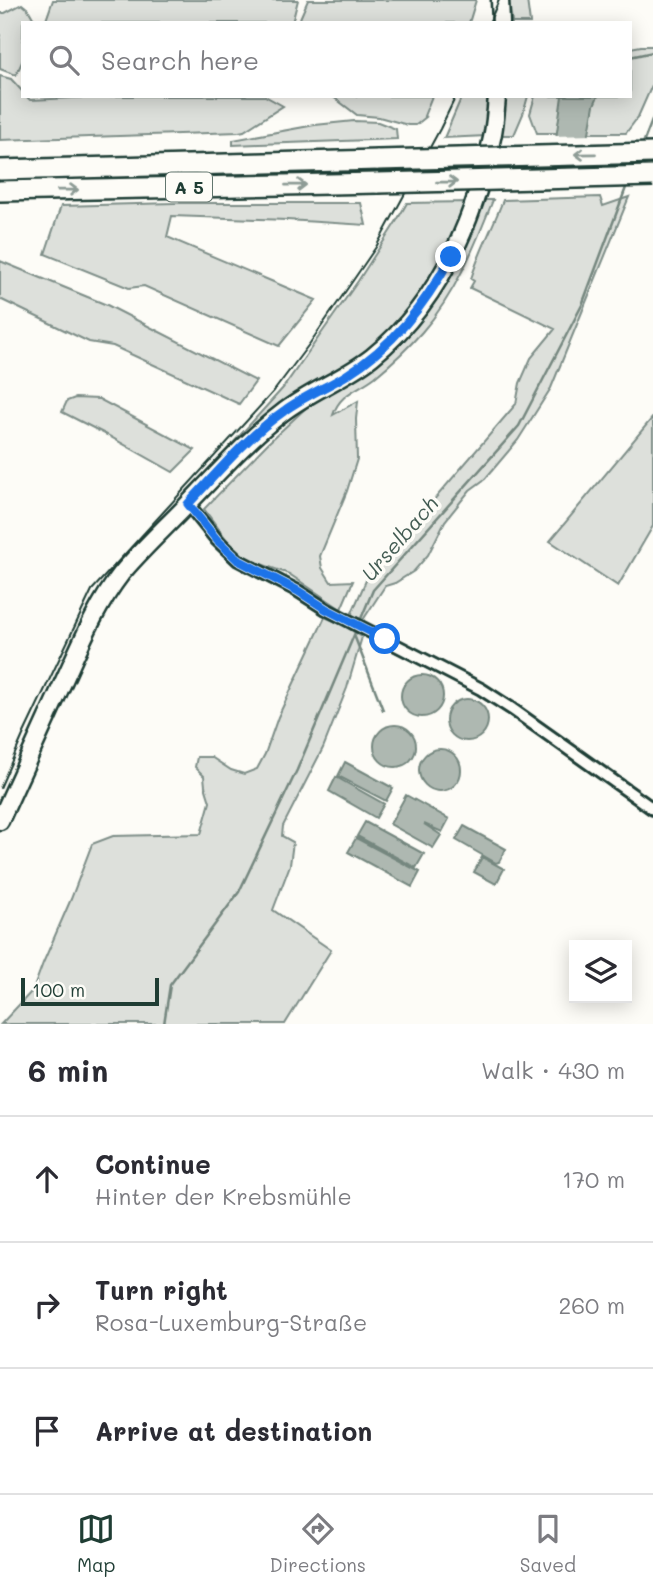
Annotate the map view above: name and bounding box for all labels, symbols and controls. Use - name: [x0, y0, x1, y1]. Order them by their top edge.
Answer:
- search box: [21, 21, 632, 98]
- icon: search: [45, 41, 83, 79]
- text: Search here: [101, 43, 259, 77]
- one-way arrow: [574, 148, 597, 161]
- road number: A 5: [166, 172, 212, 202]
- one-way arrow: [435, 175, 458, 188]
- one-way arrow: [284, 178, 307, 191]
- one-way arrow: [56, 183, 79, 196]
- route end: [435, 241, 466, 272]
- water label: Urselbach: [355, 490, 443, 586]
- route start: [369, 623, 400, 654]
- map controls: [569, 940, 632, 1003]
- button: layers: [569, 940, 632, 1003]
- scale bar: [21, 975, 159, 1007]
- text: 100 m: [32, 977, 85, 1002]
- text: 6 min: [28, 1050, 108, 1090]
- text: Walk · 430 m: [481, 1055, 625, 1085]
- text: Continue: [95, 1147, 211, 1181]
- icon: ahead: [28, 1160, 66, 1198]
- text: 170 m: [562, 1164, 625, 1194]
- text: Hinter der Krebsmühle: [95, 1181, 352, 1211]
- text: Turn right: [95, 1273, 228, 1307]
- icon: right: [28, 1286, 66, 1324]
- text: 260 m: [558, 1290, 625, 1320]
- text: Rosa-Luxemburg-Straße: [95, 1307, 367, 1337]
- icon: arrive: [28, 1412, 66, 1450]
- text: Arrive at destination: [95, 1414, 372, 1448]
- tab: Map: [77, 1510, 116, 1577]
- tab: Directions: [269, 1510, 366, 1577]
- tab: Saved: [520, 1510, 576, 1577]

